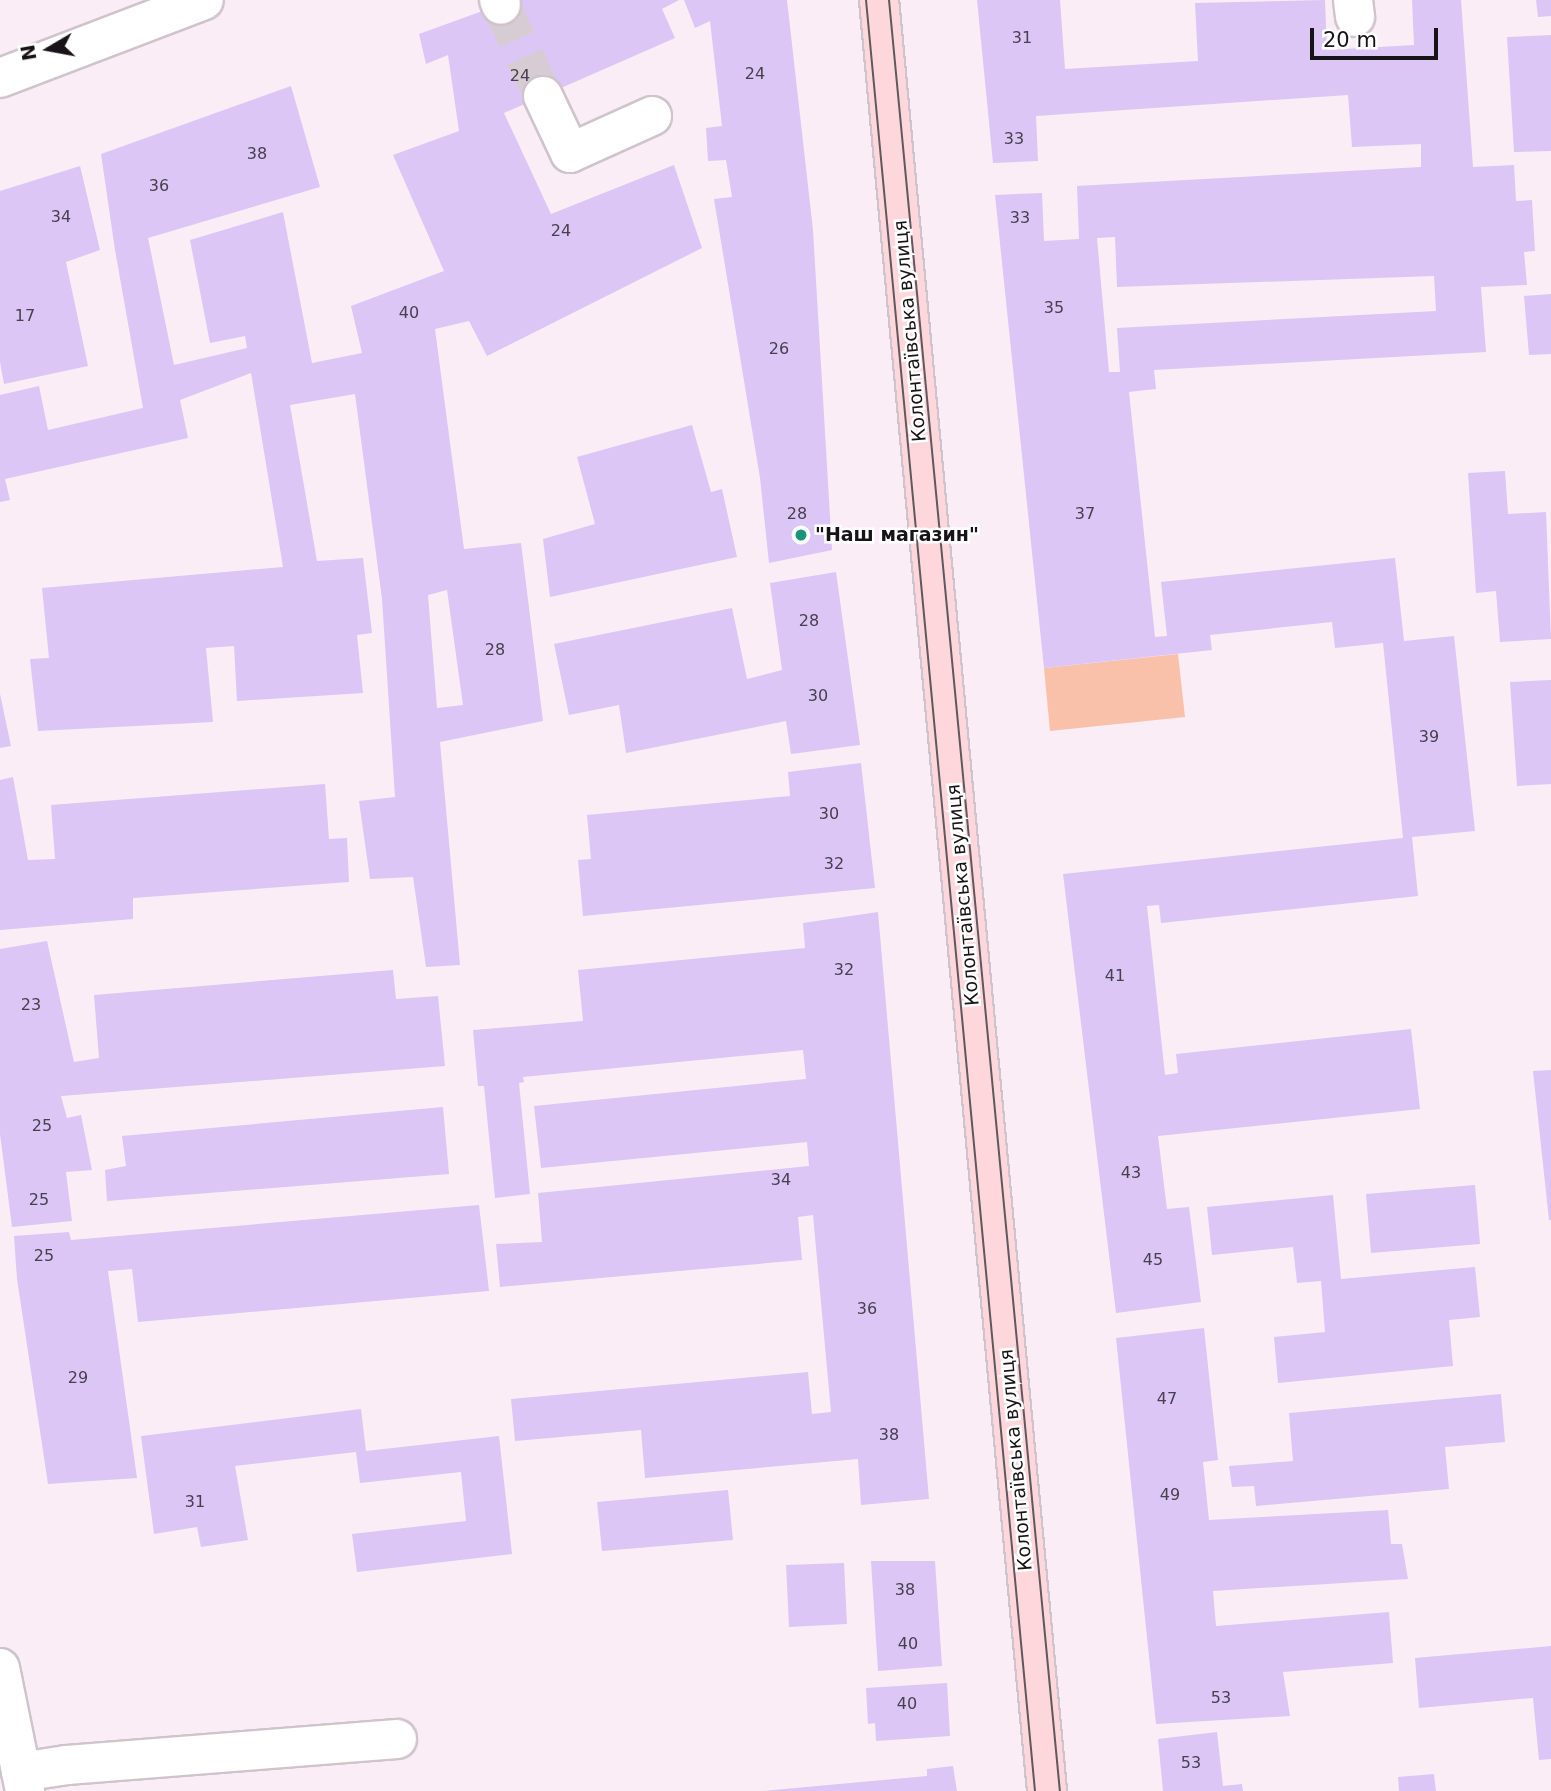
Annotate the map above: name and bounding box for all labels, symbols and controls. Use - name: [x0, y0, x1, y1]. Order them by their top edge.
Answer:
- north arrow: [14, 14, 84, 84]
- scale bar: [1313, 14, 1441, 58]
- house number: 31: [1012, 28, 1032, 48]
- text: 20 m: [1323, 28, 1377, 52]
- text: N: [16, 43, 41, 62]
- house number: 24: [745, 64, 765, 84]
- house number: 24: [510, 66, 530, 86]
- house number: 33: [1004, 129, 1024, 149]
- house number: 38: [247, 144, 267, 164]
- house number: 36: [149, 176, 169, 196]
- house number: 34: [51, 207, 71, 227]
- house number: 33: [1010, 208, 1030, 228]
- street label: Колонтаївська вулиця: [889, 219, 931, 443]
- house number: 24: [551, 221, 571, 241]
- house number: 35: [1044, 298, 1064, 318]
- house number: 40: [399, 303, 419, 323]
- house number: 17: [15, 306, 35, 326]
- house number: 26: [769, 339, 789, 359]
- house number: 28: [787, 504, 807, 524]
- house number: 37: [1075, 504, 1095, 524]
- place label: "Наш магазин": [815, 524, 979, 546]
- marker: "Наш магазин": [793, 527, 809, 543]
- house number: 28: [799, 611, 819, 631]
- house number: 28: [485, 640, 505, 660]
- house number: 30: [808, 686, 828, 706]
- house number: 39: [1419, 727, 1439, 747]
- street label: Колонтаївська вулиця: [942, 783, 984, 1007]
- house number: 30: [819, 804, 839, 824]
- house number: 32: [824, 854, 844, 874]
- house number: 32: [834, 960, 854, 980]
- house number: 41: [1105, 966, 1125, 986]
- house number: 23: [21, 995, 41, 1015]
- house number: 25: [32, 1116, 52, 1136]
- house number: 43: [1121, 1163, 1141, 1183]
- house number: 34: [771, 1170, 791, 1190]
- house number: 25: [29, 1190, 49, 1210]
- house number: 25: [34, 1246, 54, 1266]
- house number: 45: [1143, 1250, 1163, 1270]
- house number: 36: [857, 1299, 877, 1319]
- street label: Колонтаївська вулиця: [995, 1348, 1037, 1572]
- house number: 29: [68, 1368, 88, 1388]
- house number: 47: [1157, 1389, 1177, 1409]
- house number: 38: [879, 1425, 899, 1445]
- house number: 49: [1160, 1485, 1180, 1505]
- house number: 31: [185, 1492, 205, 1512]
- house number: 38: [895, 1580, 915, 1600]
- house number: 40: [898, 1634, 918, 1654]
- house number: 53: [1211, 1688, 1231, 1708]
- house number: 40: [897, 1694, 917, 1714]
- house number: 53: [1181, 1753, 1201, 1773]

